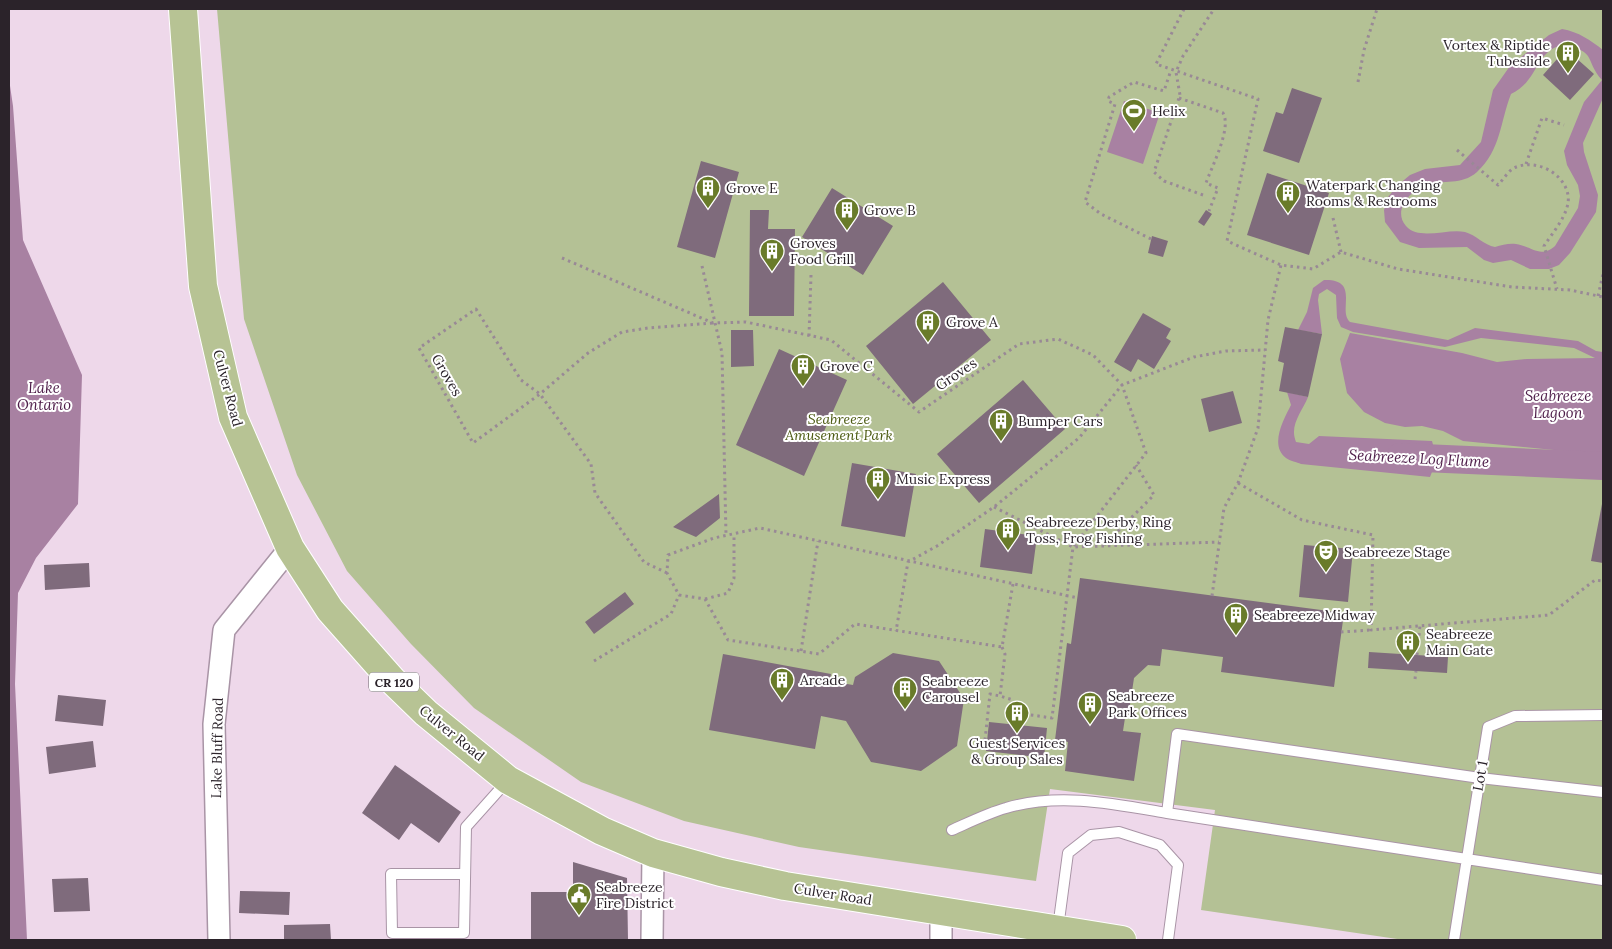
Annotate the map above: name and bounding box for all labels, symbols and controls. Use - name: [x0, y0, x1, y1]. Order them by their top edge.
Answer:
- place label: Vortex & Riptide Tubeslide: [1442, 36, 1550, 70]
- building icon: Vortex & Riptide Tubeslide: [1555, 40, 1581, 74]
- sports icon: Helix: [1121, 98, 1147, 132]
- place label: Helix: [1152, 102, 1186, 120]
- building icon: Grove E: [695, 175, 721, 209]
- place label: Waterpark Changing Rooms & Restrooms: [1306, 176, 1441, 210]
- place label: Grove E: [726, 179, 778, 197]
- building icon: Waterpark Changing Rooms & Restrooms: [1275, 180, 1301, 214]
- building icon: Grove B: [834, 197, 860, 231]
- place label: Grove B: [864, 201, 916, 219]
- place label: Groves Food Grill: [790, 234, 854, 268]
- building icon: Groves Food Grill: [759, 238, 785, 272]
- building icon: Grove A: [915, 309, 941, 343]
- place label: Grove A: [946, 313, 998, 331]
- street label: Culver Road: [209, 348, 247, 428]
- street label: Groves: [428, 351, 466, 399]
- building icon: Grove C: [790, 353, 816, 387]
- street label: Groves: [932, 354, 980, 394]
- place label: Grove C: [820, 357, 873, 375]
- water label: Lake Ontario: [17, 378, 71, 414]
- water label: Seabreeze Lagoon: [1525, 386, 1591, 422]
- building icon: Bumper Cars: [988, 408, 1014, 442]
- park label: Seabreeze Amusement Park: [784, 410, 893, 444]
- place label: Bumper Cars: [1018, 412, 1103, 430]
- water label: Seabreeze Log Flume: [1348, 445, 1490, 471]
- building icon: Music Express: [865, 466, 891, 500]
- place label: Music Express: [896, 470, 990, 488]
- place label: Seabreeze Derby, Ring Toss, Frog Fishing: [1026, 513, 1171, 547]
- building icon: Seabreeze Derby, Ring Toss, Frog Fishing: [995, 517, 1021, 551]
- theatre icon: Seabreeze Stage: [1313, 539, 1339, 573]
- place label: Seabreeze Stage: [1344, 543, 1450, 561]
- building icon: Seabreeze Midway: [1223, 602, 1249, 636]
- place label: Seabreeze Midway: [1254, 606, 1376, 624]
- place label: Seabreeze Main Gate: [1426, 625, 1493, 659]
- building icon: Seabreeze Main Gate: [1395, 629, 1421, 663]
- building icon: Arcade: [769, 667, 795, 701]
- place label: Arcade: [799, 671, 846, 689]
- road number: CR 120: [369, 672, 419, 692]
- place label: Seabreeze Carousel: [922, 672, 989, 706]
- building icon: Seabreeze Carousel: [892, 676, 918, 710]
- place label: Seabreeze Park Offices: [1108, 687, 1187, 721]
- building icon: Seabreeze Park Offices: [1077, 691, 1103, 725]
- street label: Lake Bluff Road: [207, 697, 227, 799]
- building icon: Guest Services & Group Sales: [1004, 700, 1030, 734]
- street label: Culver Road: [416, 701, 488, 765]
- place label: Guest Services & Group Sales: [969, 734, 1065, 768]
- street label: Lot 1: [1468, 759, 1492, 793]
- place label: Seabreeze Fire District: [596, 878, 674, 912]
- street label: Culver Road: [793, 879, 873, 909]
- public building icon: Seabreeze Fire District: [566, 882, 592, 916]

